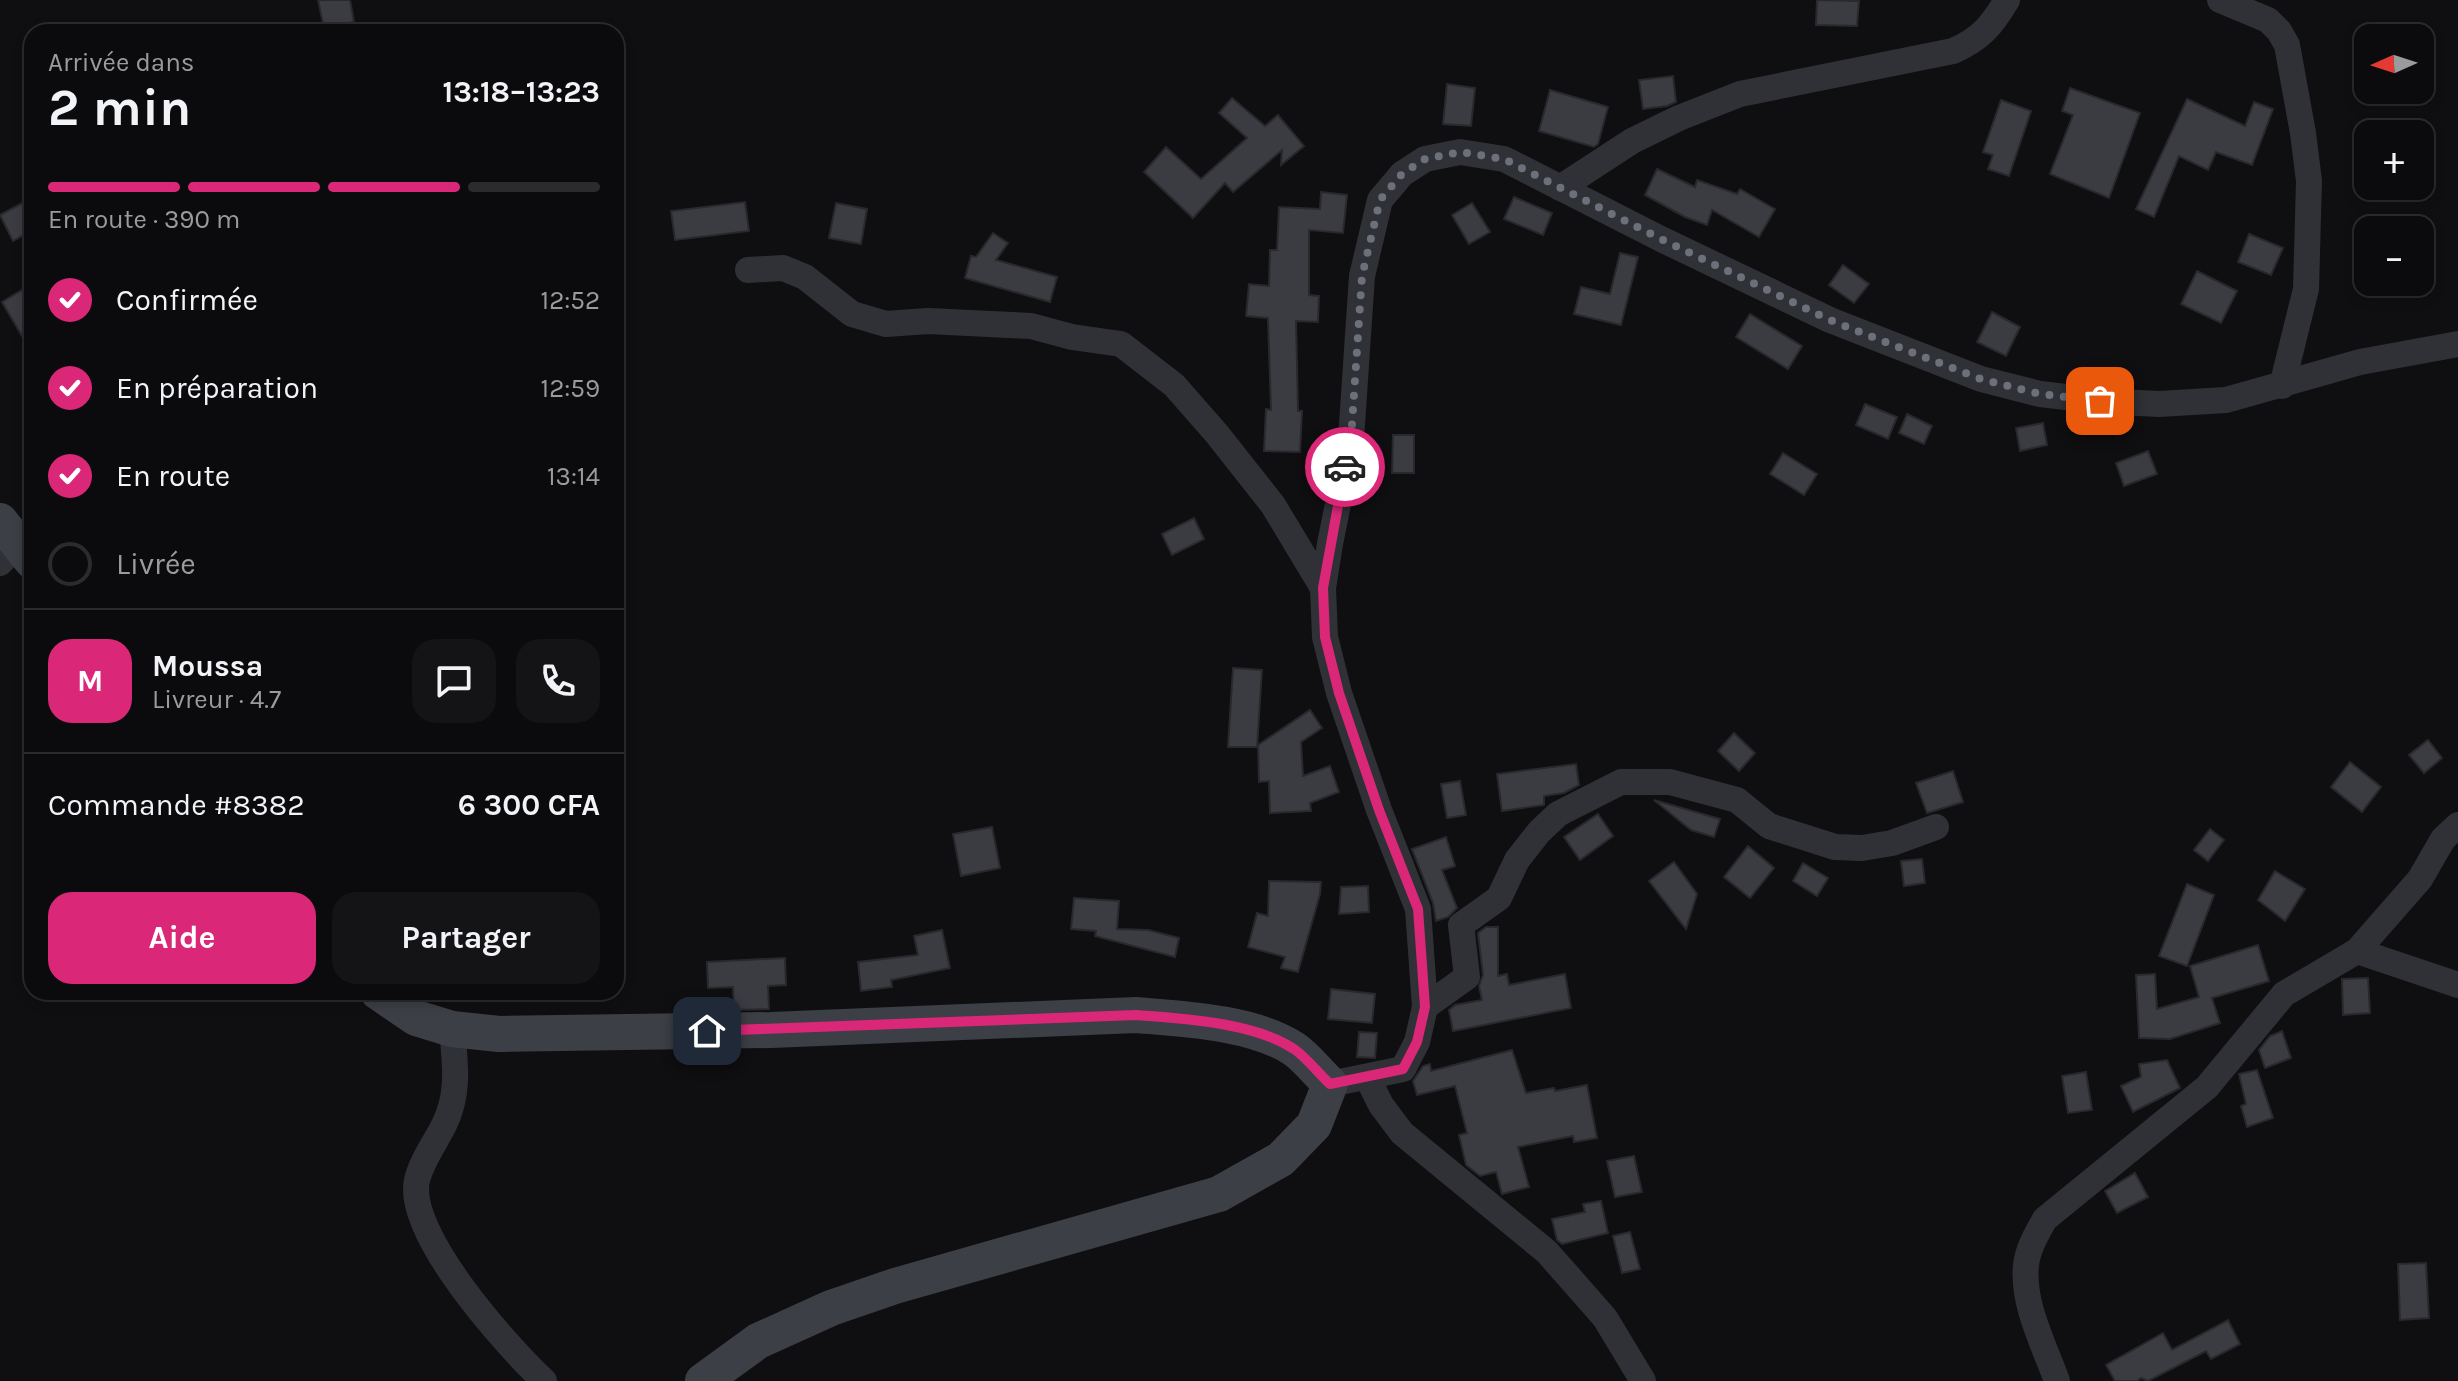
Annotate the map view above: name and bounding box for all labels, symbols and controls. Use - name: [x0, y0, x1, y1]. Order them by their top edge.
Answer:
- north arrow: [2354, 24, 2434, 104]
- map controls: [2354, 24, 2434, 296]
- text: Arrivée dans: [48, 47, 195, 78]
- text: 13:18–13:23: [442, 74, 600, 110]
- text: 2 min: [48, 77, 191, 138]
- button: +: [2354, 120, 2434, 200]
- text: En route · 390 m: [48, 204, 240, 235]
- button: −: [2354, 216, 2434, 296]
- icon: check: [48, 278, 92, 322]
- text: Confirmée: [116, 282, 258, 318]
- text: 12:52: [541, 285, 600, 316]
- icon: check: [48, 366, 92, 410]
- pin: [2066, 367, 2134, 435]
- text: En préparation: [116, 370, 318, 406]
- text: 12:59: [541, 373, 600, 404]
- icon: bag: [2078, 379, 2122, 423]
- courier: [1305, 427, 1385, 507]
- icon: car: [1323, 445, 1367, 489]
- icon: check: [48, 454, 92, 498]
- text: En route: [116, 458, 230, 494]
- text: 13:14: [547, 461, 600, 492]
- text: Livrée: [116, 546, 196, 582]
- button: chat: [412, 639, 496, 723]
- button: phone: [516, 639, 600, 723]
- text: Moussa: [152, 648, 263, 684]
- text: M: [77, 663, 103, 699]
- text: Livreur · 4.7: [152, 684, 281, 715]
- text: Commande #8382: [48, 787, 305, 823]
- text: 6 300 CFA: [458, 787, 600, 823]
- button: Aide: [48, 892, 316, 984]
- button: Partager: [332, 892, 600, 984]
- pin: [673, 997, 741, 1065]
- icon: home: [685, 1009, 729, 1053]

